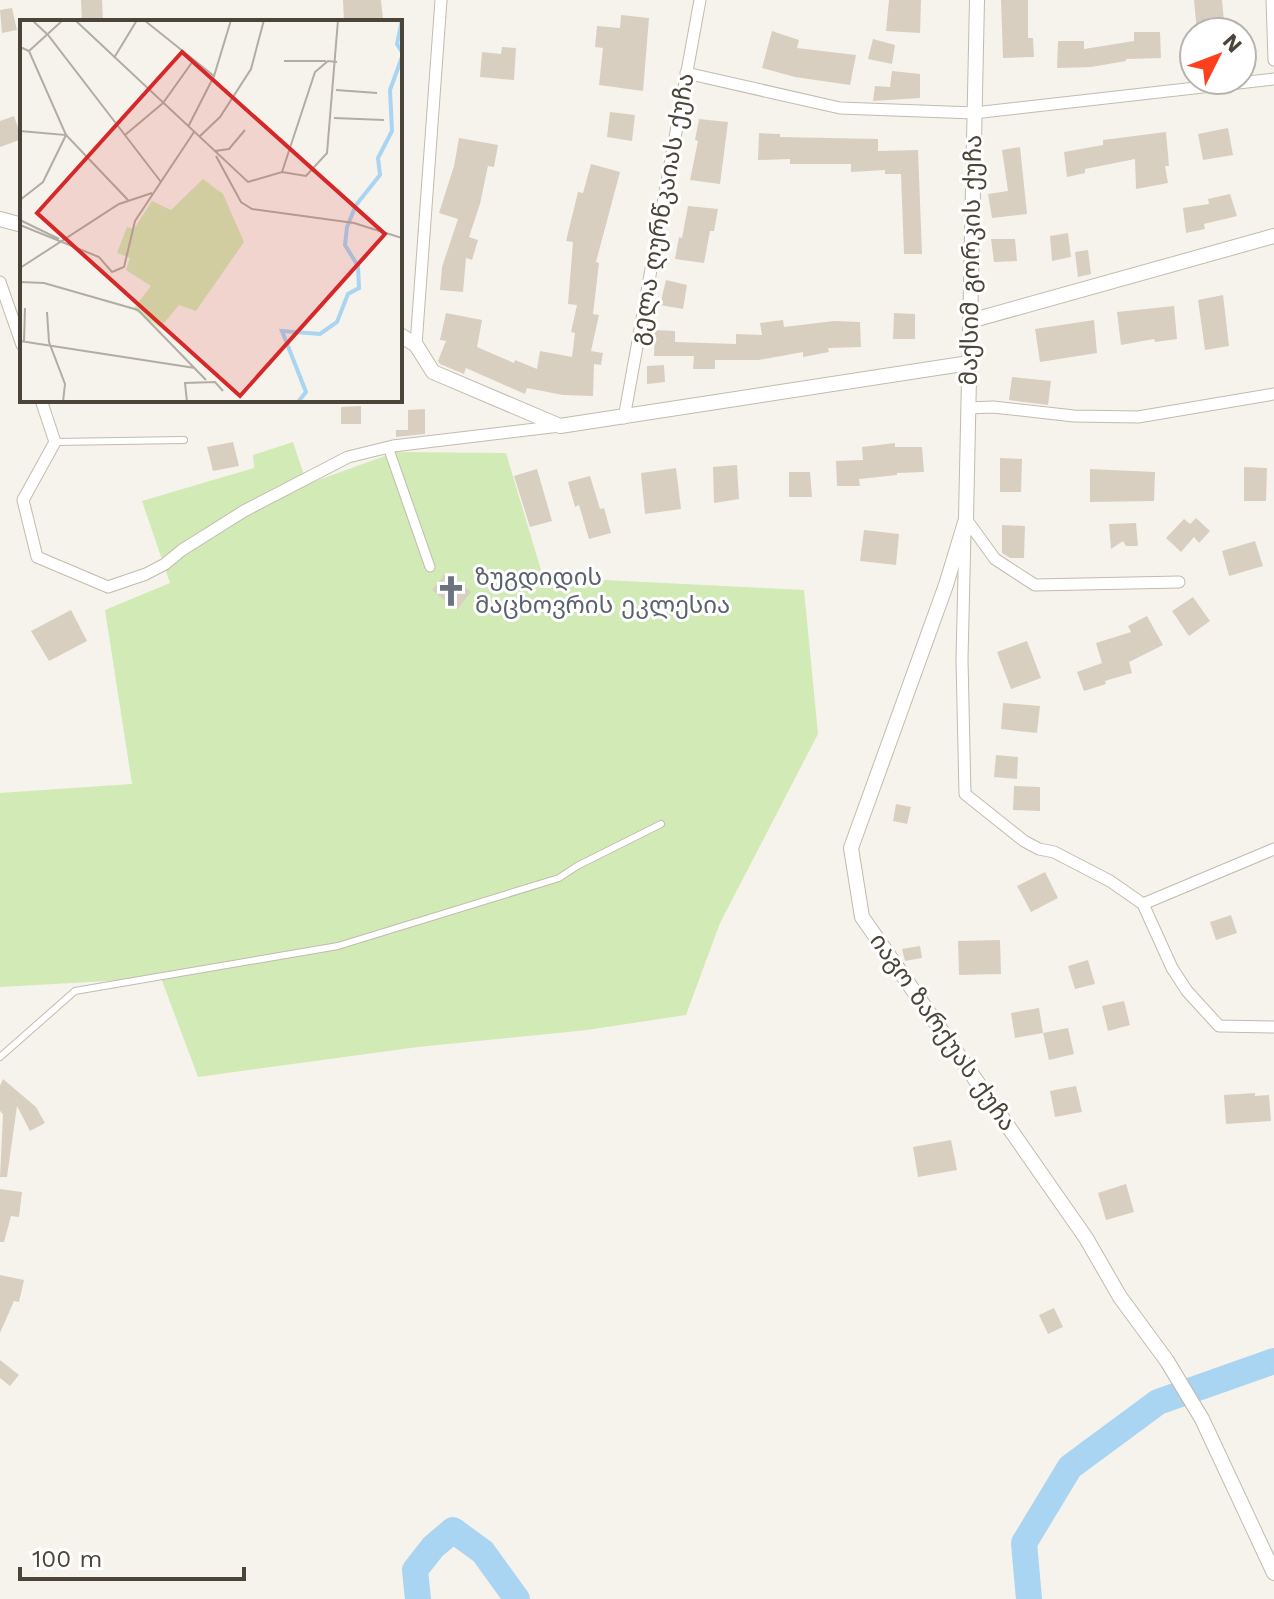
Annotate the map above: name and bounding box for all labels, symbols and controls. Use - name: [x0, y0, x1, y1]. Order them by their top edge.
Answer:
- north arrow: [1178, 16, 1258, 96]
- inset map: [20, 20, 402, 402]
- text: N: [1218, 29, 1247, 57]
- street label: გელა ღურწკაიას ქუჩა: [624, 71, 701, 347]
- street label: მაქსიმ გორკის ქუჩა: [955, 134, 987, 386]
- place label: ზუგდიდის მაცხოვრის ეკლესია: [475, 563, 730, 619]
- church icon: ზუგდიდის მაცხოვრის ეკლესია: [434, 574, 468, 608]
- street label: იაგო ზარქუას ქუჩა: [864, 928, 1022, 1136]
- scale bar: [20, 1531, 244, 1581]
- text: 100 m: [32, 1545, 102, 1573]

